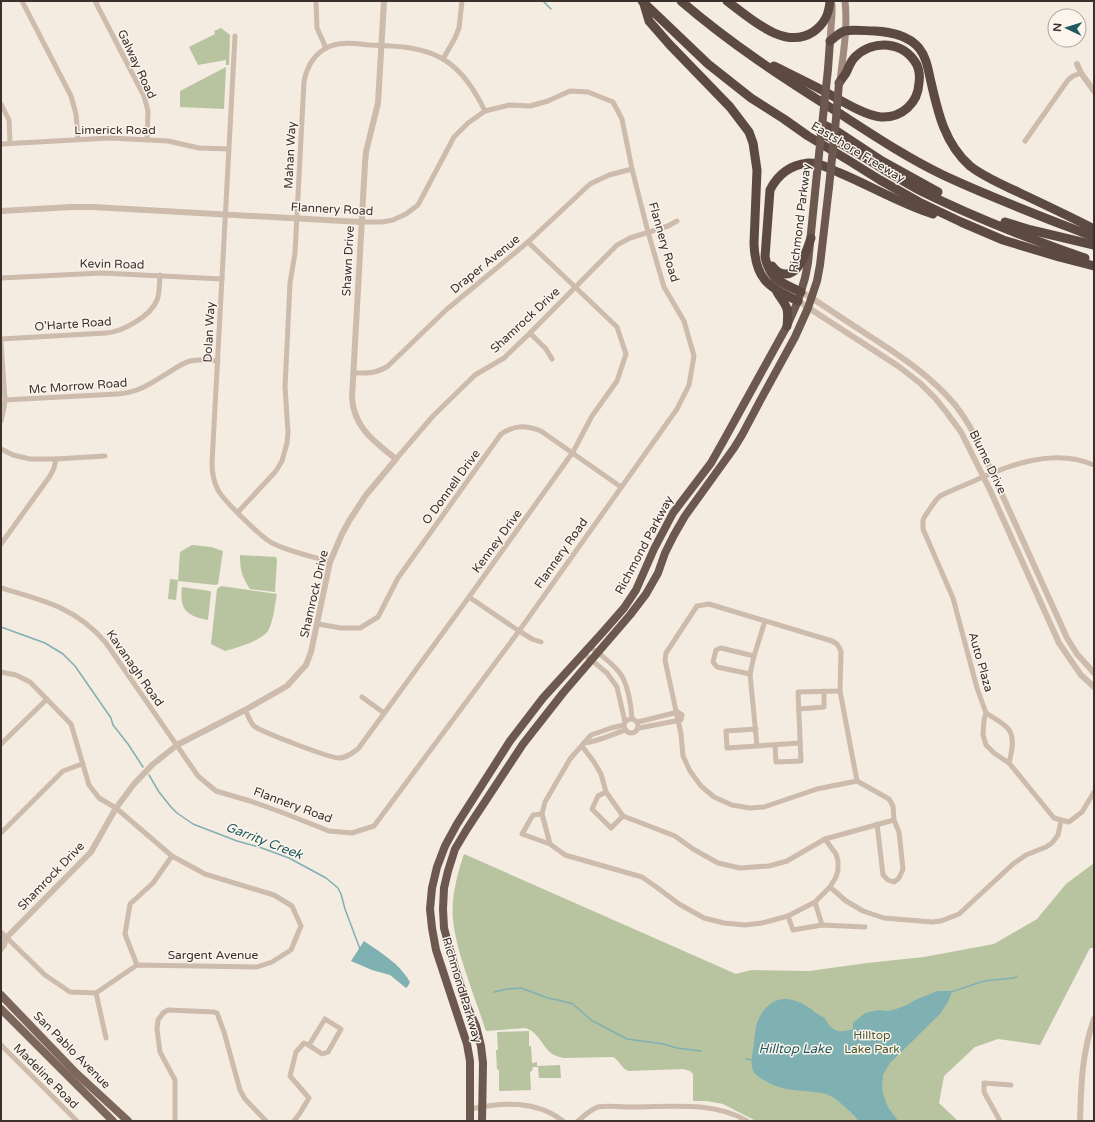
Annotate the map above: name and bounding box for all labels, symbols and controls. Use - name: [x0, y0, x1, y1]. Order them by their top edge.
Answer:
- north arrow: [1047, 8, 1087, 48]
- text: N: [1051, 22, 1064, 32]
- street label: Galway Road: [115, 27, 159, 101]
- street label: Eastshore Freeway: [809, 119, 908, 186]
- street label: Mahan Way: [281, 120, 299, 189]
- street label: Limerick Road: [74, 123, 156, 137]
- street label: Richmond Parkway: [786, 162, 814, 273]
- street label: Flannery Road: [290, 200, 374, 218]
- street label: Flannery Road: [646, 200, 682, 284]
- street label: Shawn Drive: [339, 225, 357, 297]
- street label: Draper Avenue: [447, 232, 523, 296]
- street label: Kevin Road: [80, 256, 144, 272]
- street label: Shamrock Drive: [487, 284, 563, 356]
- street label: Dolan Way: [200, 301, 218, 363]
- street label: O'Harte Road: [34, 314, 112, 334]
- street label: Mc Morrow Road: [28, 376, 128, 396]
- street label: Blume Drive: [967, 428, 1010, 496]
- street label: O Donnell Drive: [419, 447, 483, 527]
- street label: Richmond Parkway: [612, 493, 676, 597]
- street label: Kenney Drive: [469, 506, 525, 576]
- street label: Flannery Road: [532, 515, 590, 591]
- street label: Shamrock Drive: [297, 549, 331, 639]
- street label: Kavanagh Road: [103, 627, 167, 709]
- street label: Auto Plaza: [966, 631, 996, 693]
- street label: Flannery Road: [252, 784, 334, 826]
- water label: Garrity Creek: [223, 819, 306, 863]
- street label: Shamrock Drive: [15, 839, 87, 913]
- street label: Richmond Parkway: [439, 935, 485, 1045]
- street label: Sargent Avenue: [168, 948, 259, 962]
- street label: San Pablo Avenue: [31, 1009, 114, 1092]
- park label: Hilltop Lake Park: [844, 1028, 900, 1056]
- street label: Madeline Road: [11, 1041, 81, 1111]
- water label: Hilltop Lake: [759, 1041, 832, 1057]

